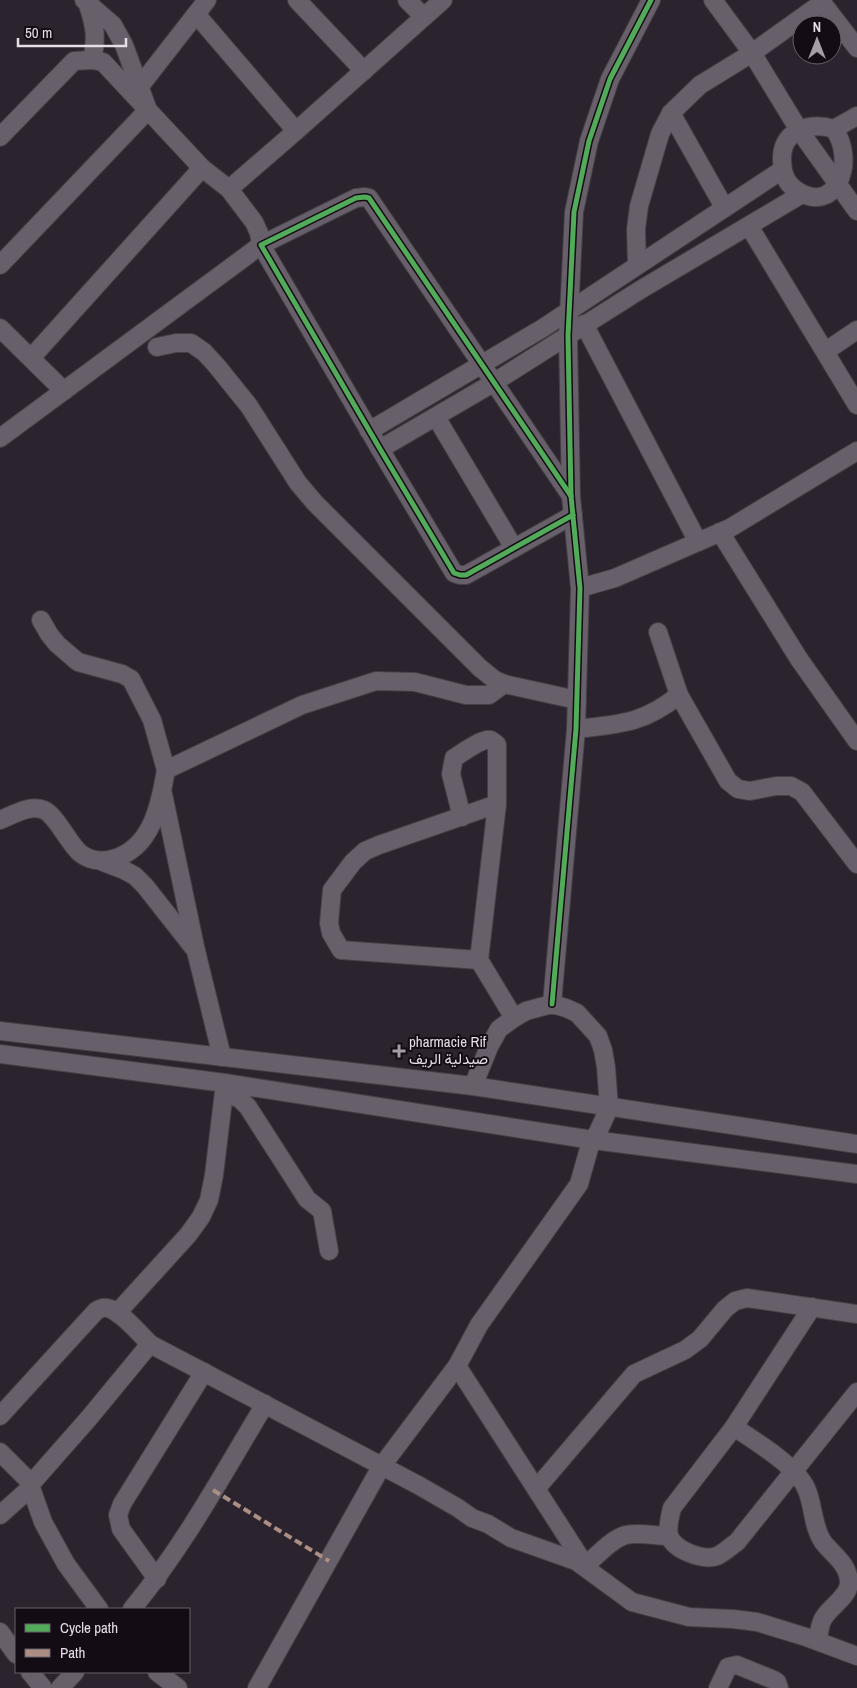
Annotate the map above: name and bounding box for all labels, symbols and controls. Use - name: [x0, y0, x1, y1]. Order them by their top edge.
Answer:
- scale bar: [18, 15, 125, 47]
- north arrow: [792, 15, 842, 65]
- text: N: [813, 18, 821, 36]
- text: 50 m: [25, 22, 52, 43]
- place label: pharmacie Rif صيدلية الريف: [409, 1031, 488, 1069]
- marker: pharmacie Rif صيدلية الريف: [393, 1045, 405, 1057]
- legend: [15, 1608, 190, 1673]
- text: Cycle path: [60, 1617, 118, 1638]
- text: Path: [60, 1642, 85, 1663]

